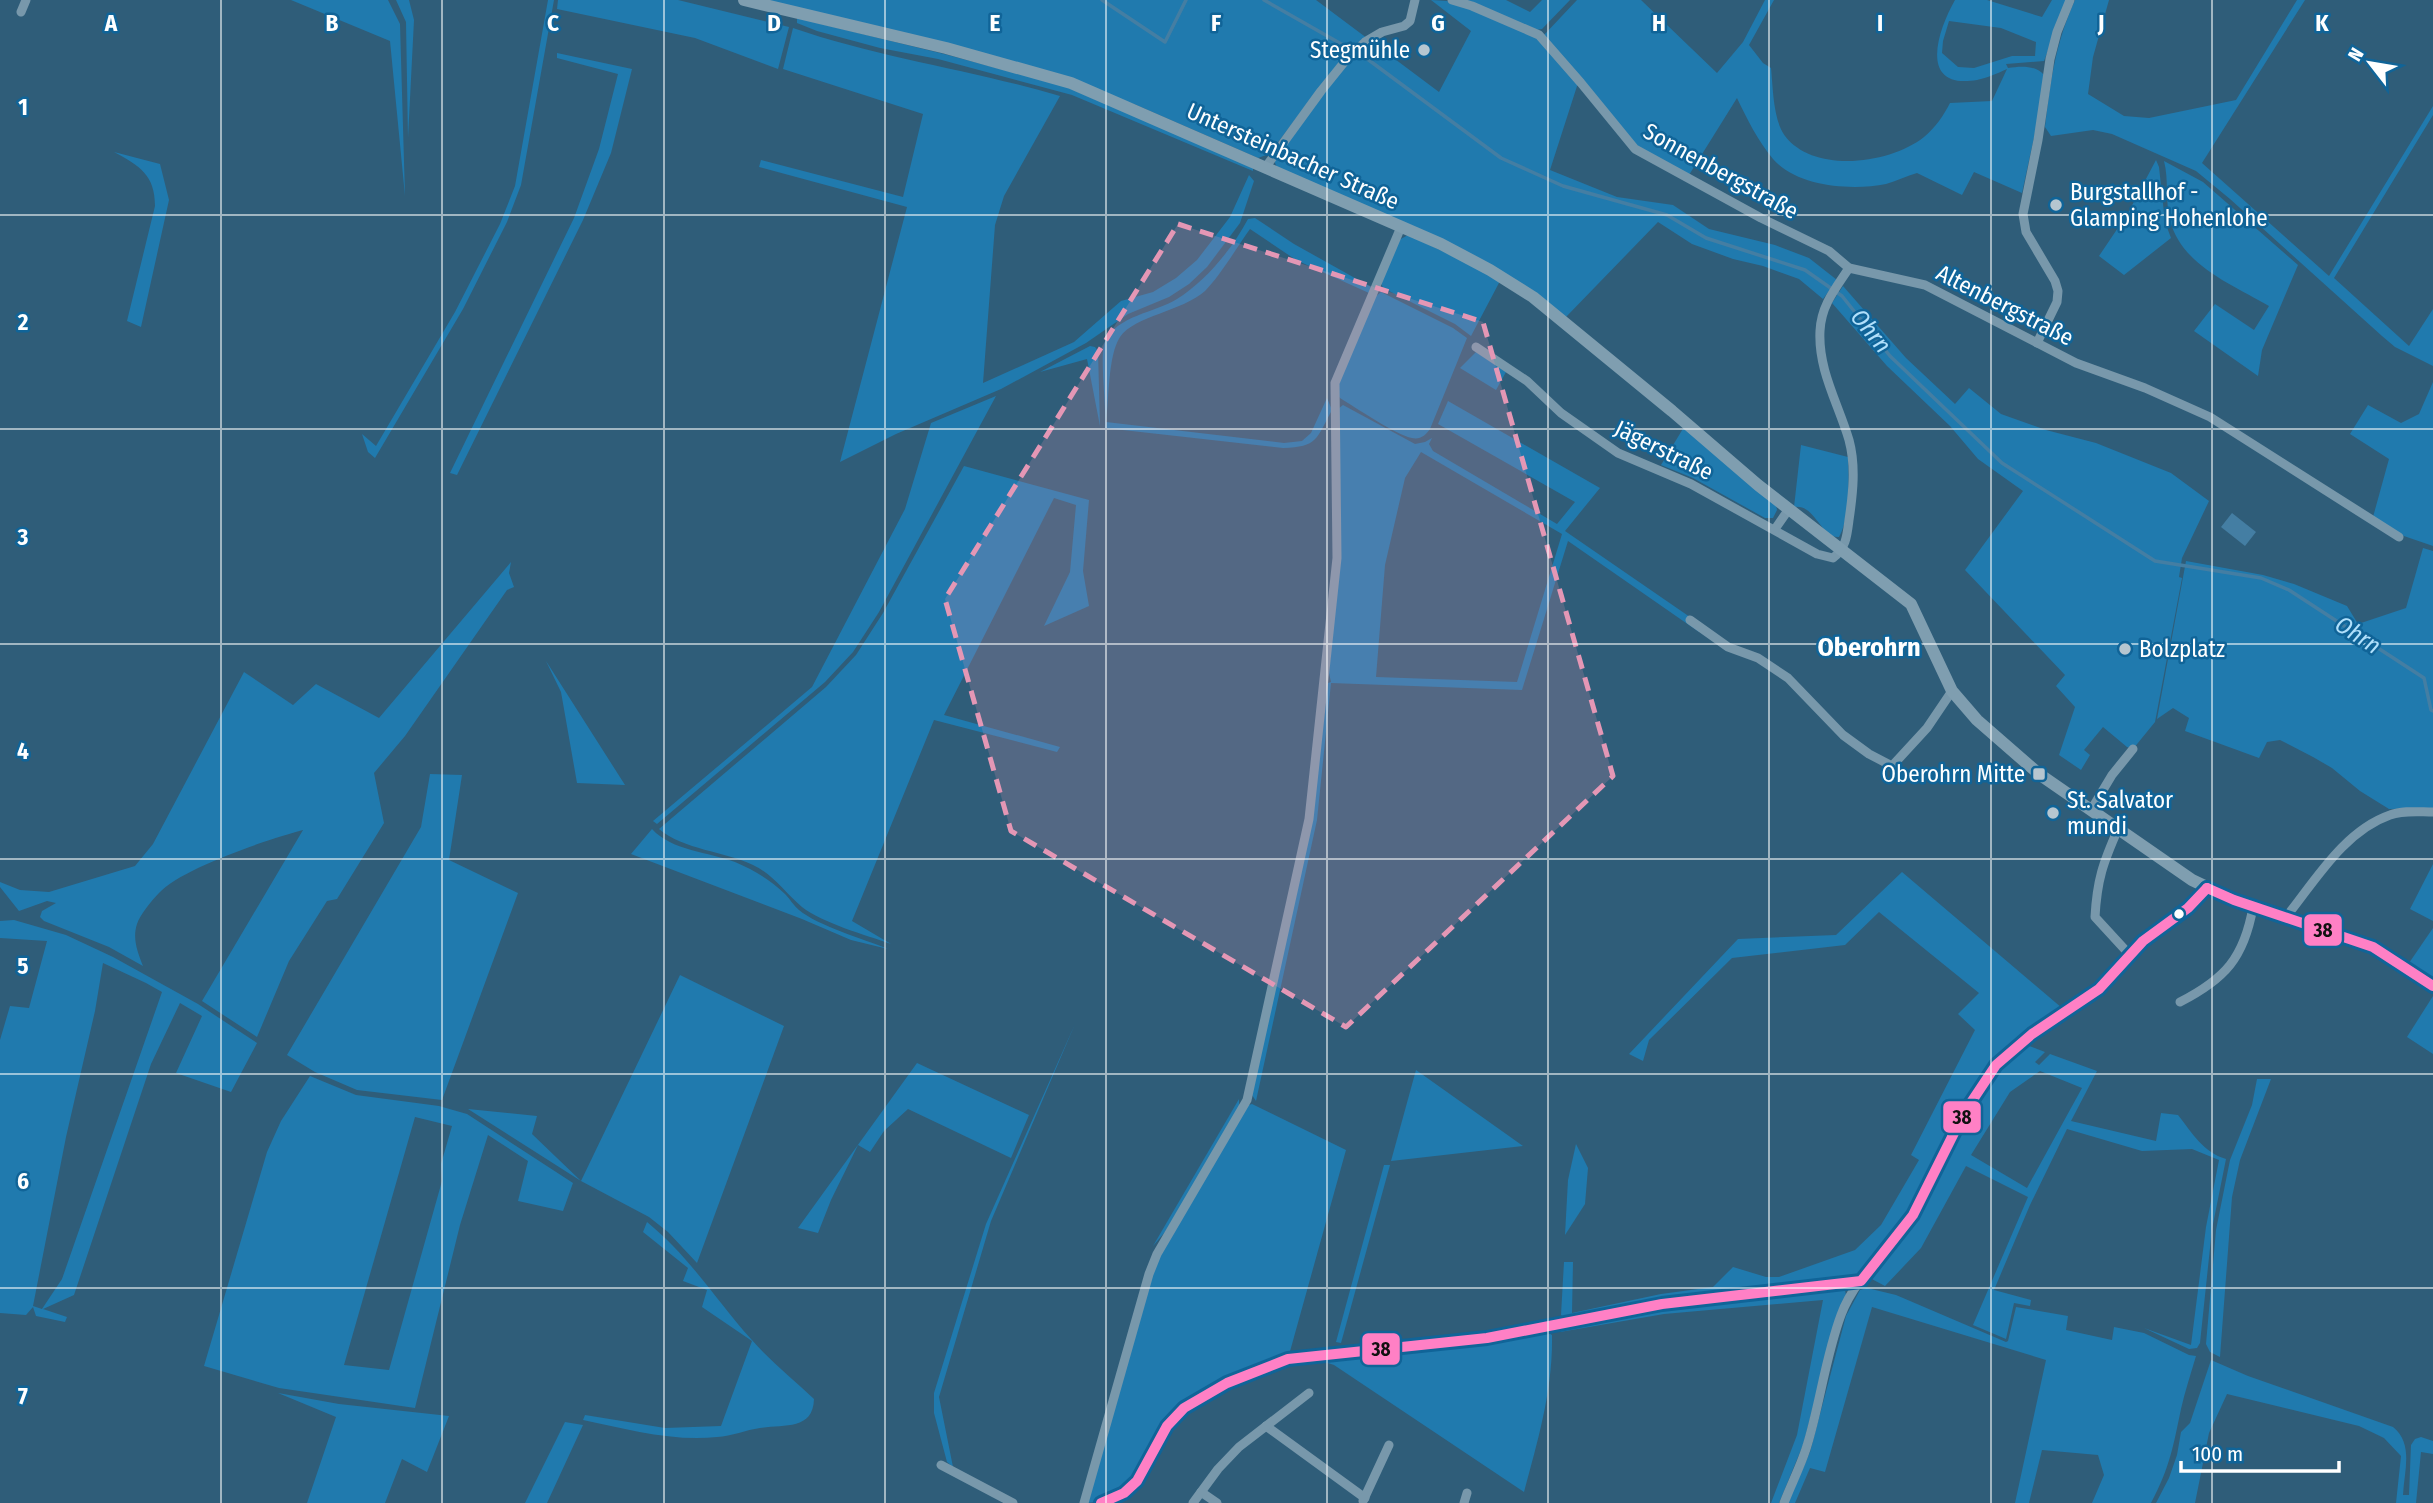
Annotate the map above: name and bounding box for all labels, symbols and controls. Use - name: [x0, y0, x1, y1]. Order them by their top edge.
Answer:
- text: A: [104, 9, 118, 37]
- text: B: [326, 9, 339, 37]
- text: C: [547, 9, 559, 37]
- text: D: [767, 9, 781, 37]
- text: E: [990, 9, 1001, 37]
- text: F: [1211, 9, 1221, 37]
- text: G: [1431, 9, 1445, 37]
- text: H: [1652, 9, 1666, 37]
- text: I: [1877, 9, 1883, 37]
- text: J: [2097, 9, 2104, 37]
- text: K: [2315, 9, 2329, 37]
- north arrow: [2335, 28, 2405, 98]
- place label: Stegmühle: [1310, 36, 1410, 64]
- marker: Stegmühle: [1416, 42, 1432, 58]
- text: N: [2343, 44, 2369, 65]
- text: 1: [18, 93, 28, 121]
- street label: Untersteinbacher Straße: [1183, 97, 1403, 215]
- street label: Sonnenbergstraße: [1639, 117, 1803, 225]
- place label: Burgstallhof - Glamping Hohenlohe: [2070, 178, 2268, 232]
- marker: Burgstallhof - Glamping Hohenlohe: [2048, 197, 2064, 213]
- street label: Altenbergstraße: [1932, 258, 2078, 352]
- water label: Ohrn: [1845, 303, 1897, 359]
- text: 2: [17, 308, 29, 336]
- street label: Jägerstraße: [1610, 414, 1718, 486]
- text: 3: [17, 523, 29, 551]
- water label: Ohrn: [2330, 610, 2386, 660]
- district label: Oberohrn: [1817, 632, 1921, 663]
- place label: Bolzplatz: [2139, 635, 2225, 663]
- marker: Bolzplatz: [2117, 641, 2133, 657]
- text: 4: [17, 737, 29, 765]
- place label: Oberohrn Mitte: [1882, 760, 2025, 788]
- marker: Oberohrn Mitte: [2031, 766, 2047, 782]
- place label: St. Salvator mundi: [2067, 786, 2173, 840]
- marker: St. Salvator mundi: [2045, 805, 2061, 821]
- unlabelled marker: [2172, 907, 2186, 921]
- line badge: 38: [2303, 913, 2343, 947]
- text: 38: [2312, 919, 2333, 942]
- text: 5: [17, 952, 29, 980]
- line badge: 38: [1942, 1100, 1982, 1134]
- text: 38: [1951, 1106, 1972, 1129]
- text: 6: [17, 1167, 29, 1195]
- line badge: 38: [1361, 1332, 1401, 1366]
- text: 38: [1370, 1338, 1391, 1361]
- text: 7: [18, 1382, 28, 1410]
- scale bar: [2181, 1430, 2338, 1474]
- text: 100 m: [2192, 1441, 2243, 1467]

